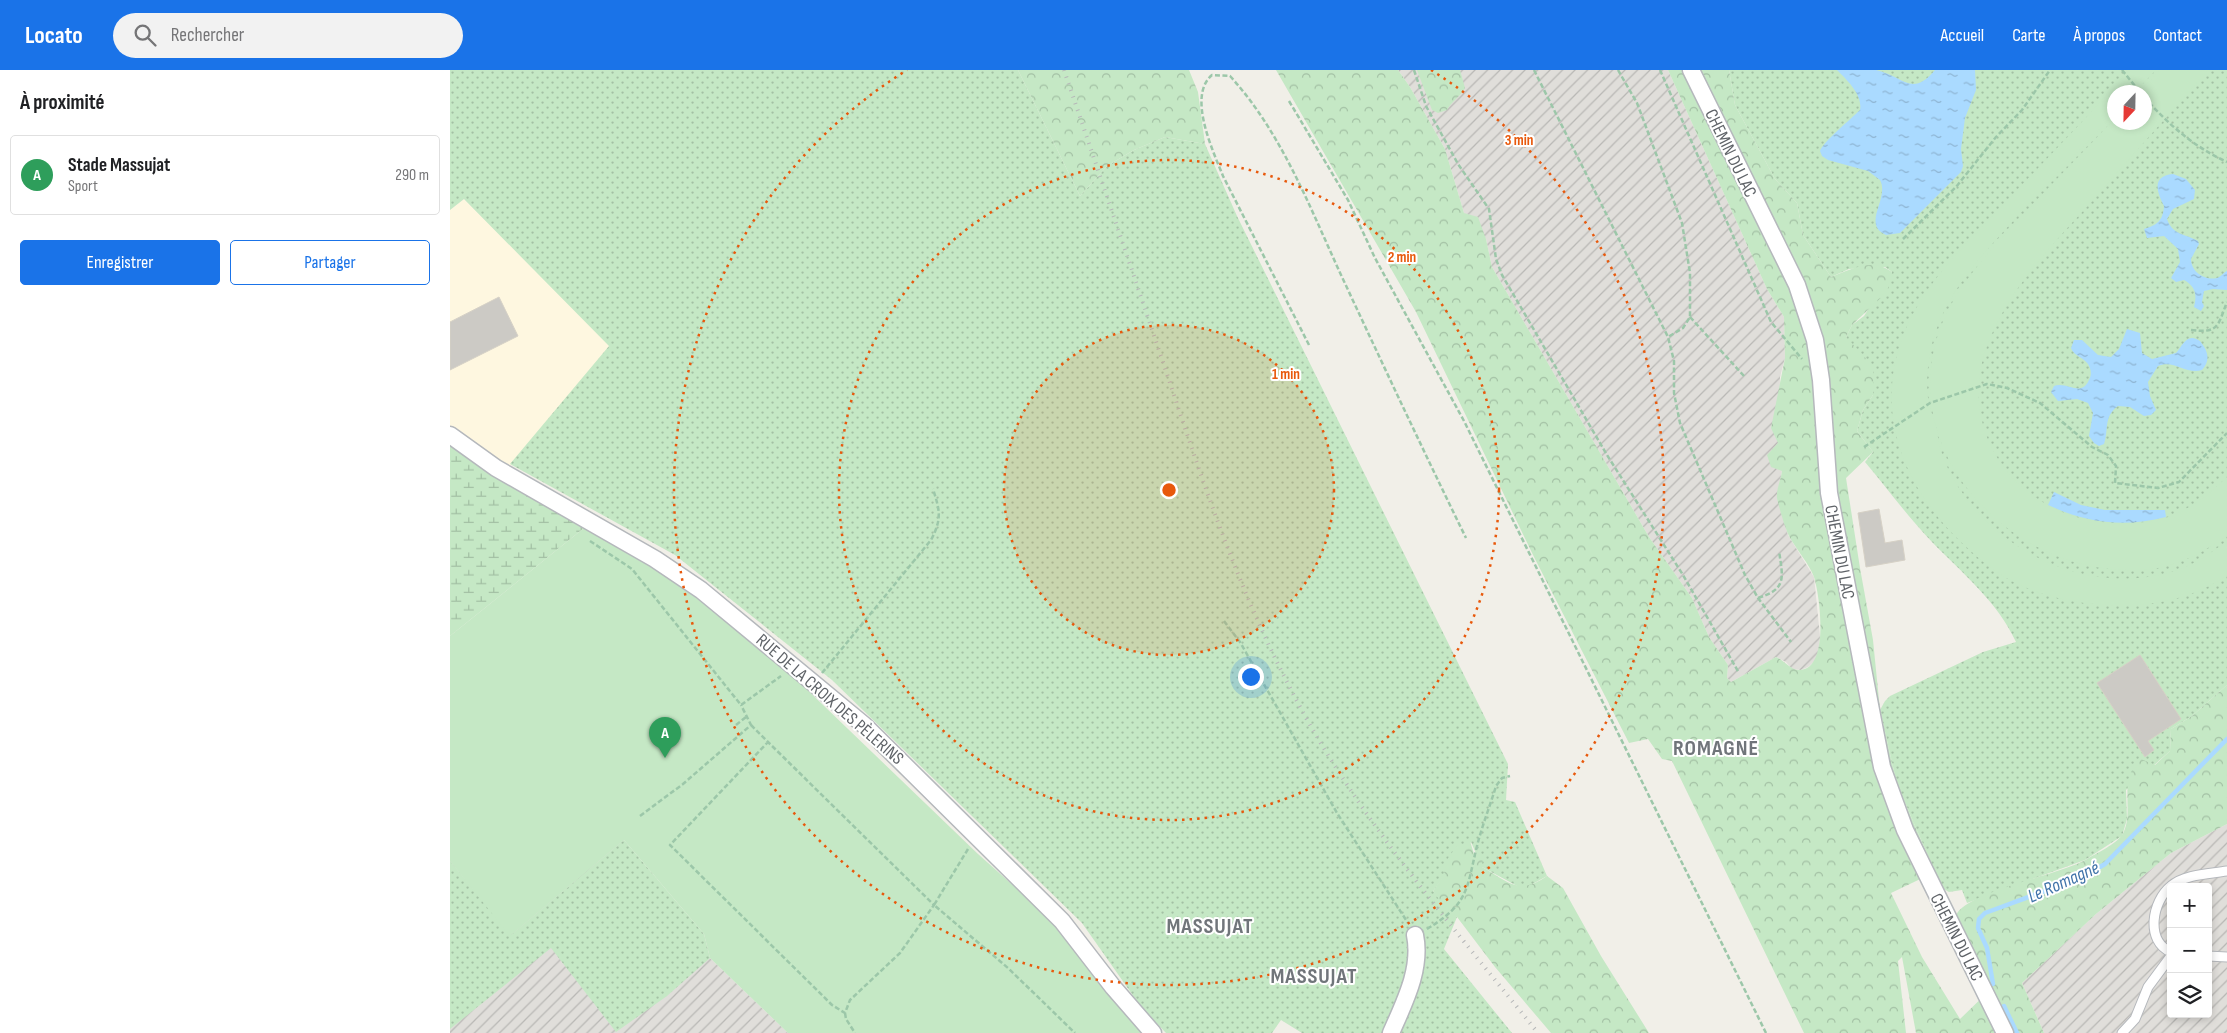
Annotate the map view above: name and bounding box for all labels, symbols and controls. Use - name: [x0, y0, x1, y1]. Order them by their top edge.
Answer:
- search box: [113, 13, 463, 58]
- text: Locato: [25, 21, 83, 50]
- icon: search: [131, 21, 159, 49]
- text: Rechercher: [171, 24, 244, 47]
- text: Accueil: [1940, 25, 1984, 46]
- text: Carte: [2012, 25, 2045, 46]
- text: À propos: [2073, 25, 2125, 46]
- text: Contact: [2153, 25, 2202, 46]
- north arrow: [2107, 85, 2152, 130]
- text: À proximité: [20, 90, 105, 115]
- street label: CHEMIN DU LAC: [1700, 106, 1761, 201]
- text: 3 min: [1505, 131, 1533, 150]
- text: Stade Massujat: [68, 154, 170, 177]
- text: A: [33, 166, 41, 185]
- text: 290 m: [395, 166, 429, 185]
- text: Sport: [68, 177, 98, 196]
- button: Enregistrer: [20, 240, 220, 285]
- button: Partager: [230, 240, 430, 285]
- text: 2 min: [1388, 248, 1416, 267]
- text: 1 min: [1272, 365, 1300, 384]
- centre of rings: [1160, 481, 1178, 499]
- street label: CHEMIN DU LAC: [1820, 503, 1859, 601]
- street label: RUE DE LA CROIX DES PÈLERINS: [752, 630, 908, 769]
- your location: [1238, 664, 1264, 690]
- pin: A: [649, 717, 681, 758]
- district label: ROMAGNÉ: [1673, 735, 1759, 762]
- water label: Le Romagné: [2024, 856, 2103, 908]
- map controls: [2167, 883, 2212, 1018]
- button: +: [2167, 883, 2212, 928]
- street label: CHEMIN DU LAC: [1926, 890, 1988, 985]
- district label: MASSUJAT: [1166, 913, 1254, 940]
- button: −: [2167, 928, 2212, 973]
- district label: MASSUJAT: [1270, 963, 1358, 990]
- button: layers: [2167, 973, 2212, 1018]

